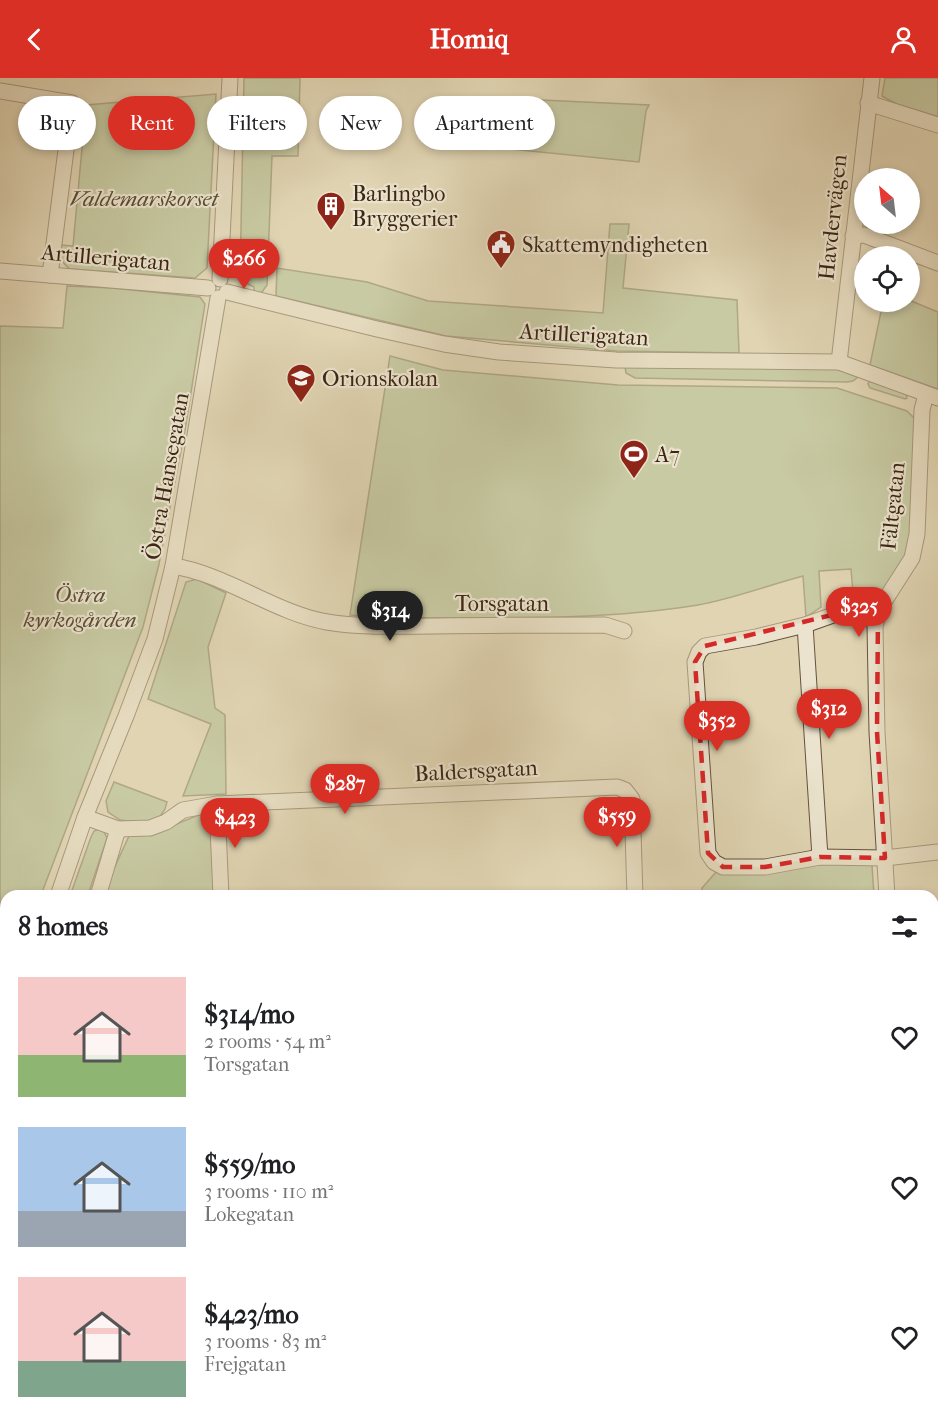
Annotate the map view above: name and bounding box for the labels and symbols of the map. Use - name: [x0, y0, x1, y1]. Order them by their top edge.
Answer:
- street label: Havdervägen: [813, 153, 853, 281]
- north arrow: [854, 168, 920, 234]
- place label: Barlingbo Bryggerier: [352, 181, 458, 232]
- park label: Valdemarskorset: [70, 186, 219, 212]
- building icon: Barlingbo Bryggerier: [315, 190, 347, 232]
- public building icon: Skattemyndigheten: [485, 228, 517, 270]
- place label: Skattemyndigheten: [522, 232, 708, 258]
- street label: Artillerigatan: [39, 239, 172, 277]
- pin: $266: [208, 239, 280, 290]
- street label: Artillerigatan: [518, 319, 649, 351]
- school or university icon: Orionskolan: [285, 362, 317, 404]
- place label: Orionskolan: [322, 366, 438, 392]
- street label: Östra Hansegatan: [138, 390, 195, 562]
- sports icon: A7: [618, 438, 650, 480]
- place label: A7: [654, 442, 680, 468]
- street label: Fältgatan: [875, 461, 911, 551]
- park label: Östra kyrkogården: [22, 582, 137, 633]
- pin: $325: [823, 587, 895, 638]
- pin: $314: [354, 591, 426, 642]
- street label: Torsgatan: [455, 591, 549, 617]
- pin: $312: [793, 689, 865, 740]
- pin: $352: [681, 701, 753, 752]
- street label: Baldersgatan: [414, 755, 539, 787]
- pin: $287: [309, 764, 381, 815]
- pin: $559: [581, 797, 653, 848]
- pin: $423: [199, 798, 271, 849]

